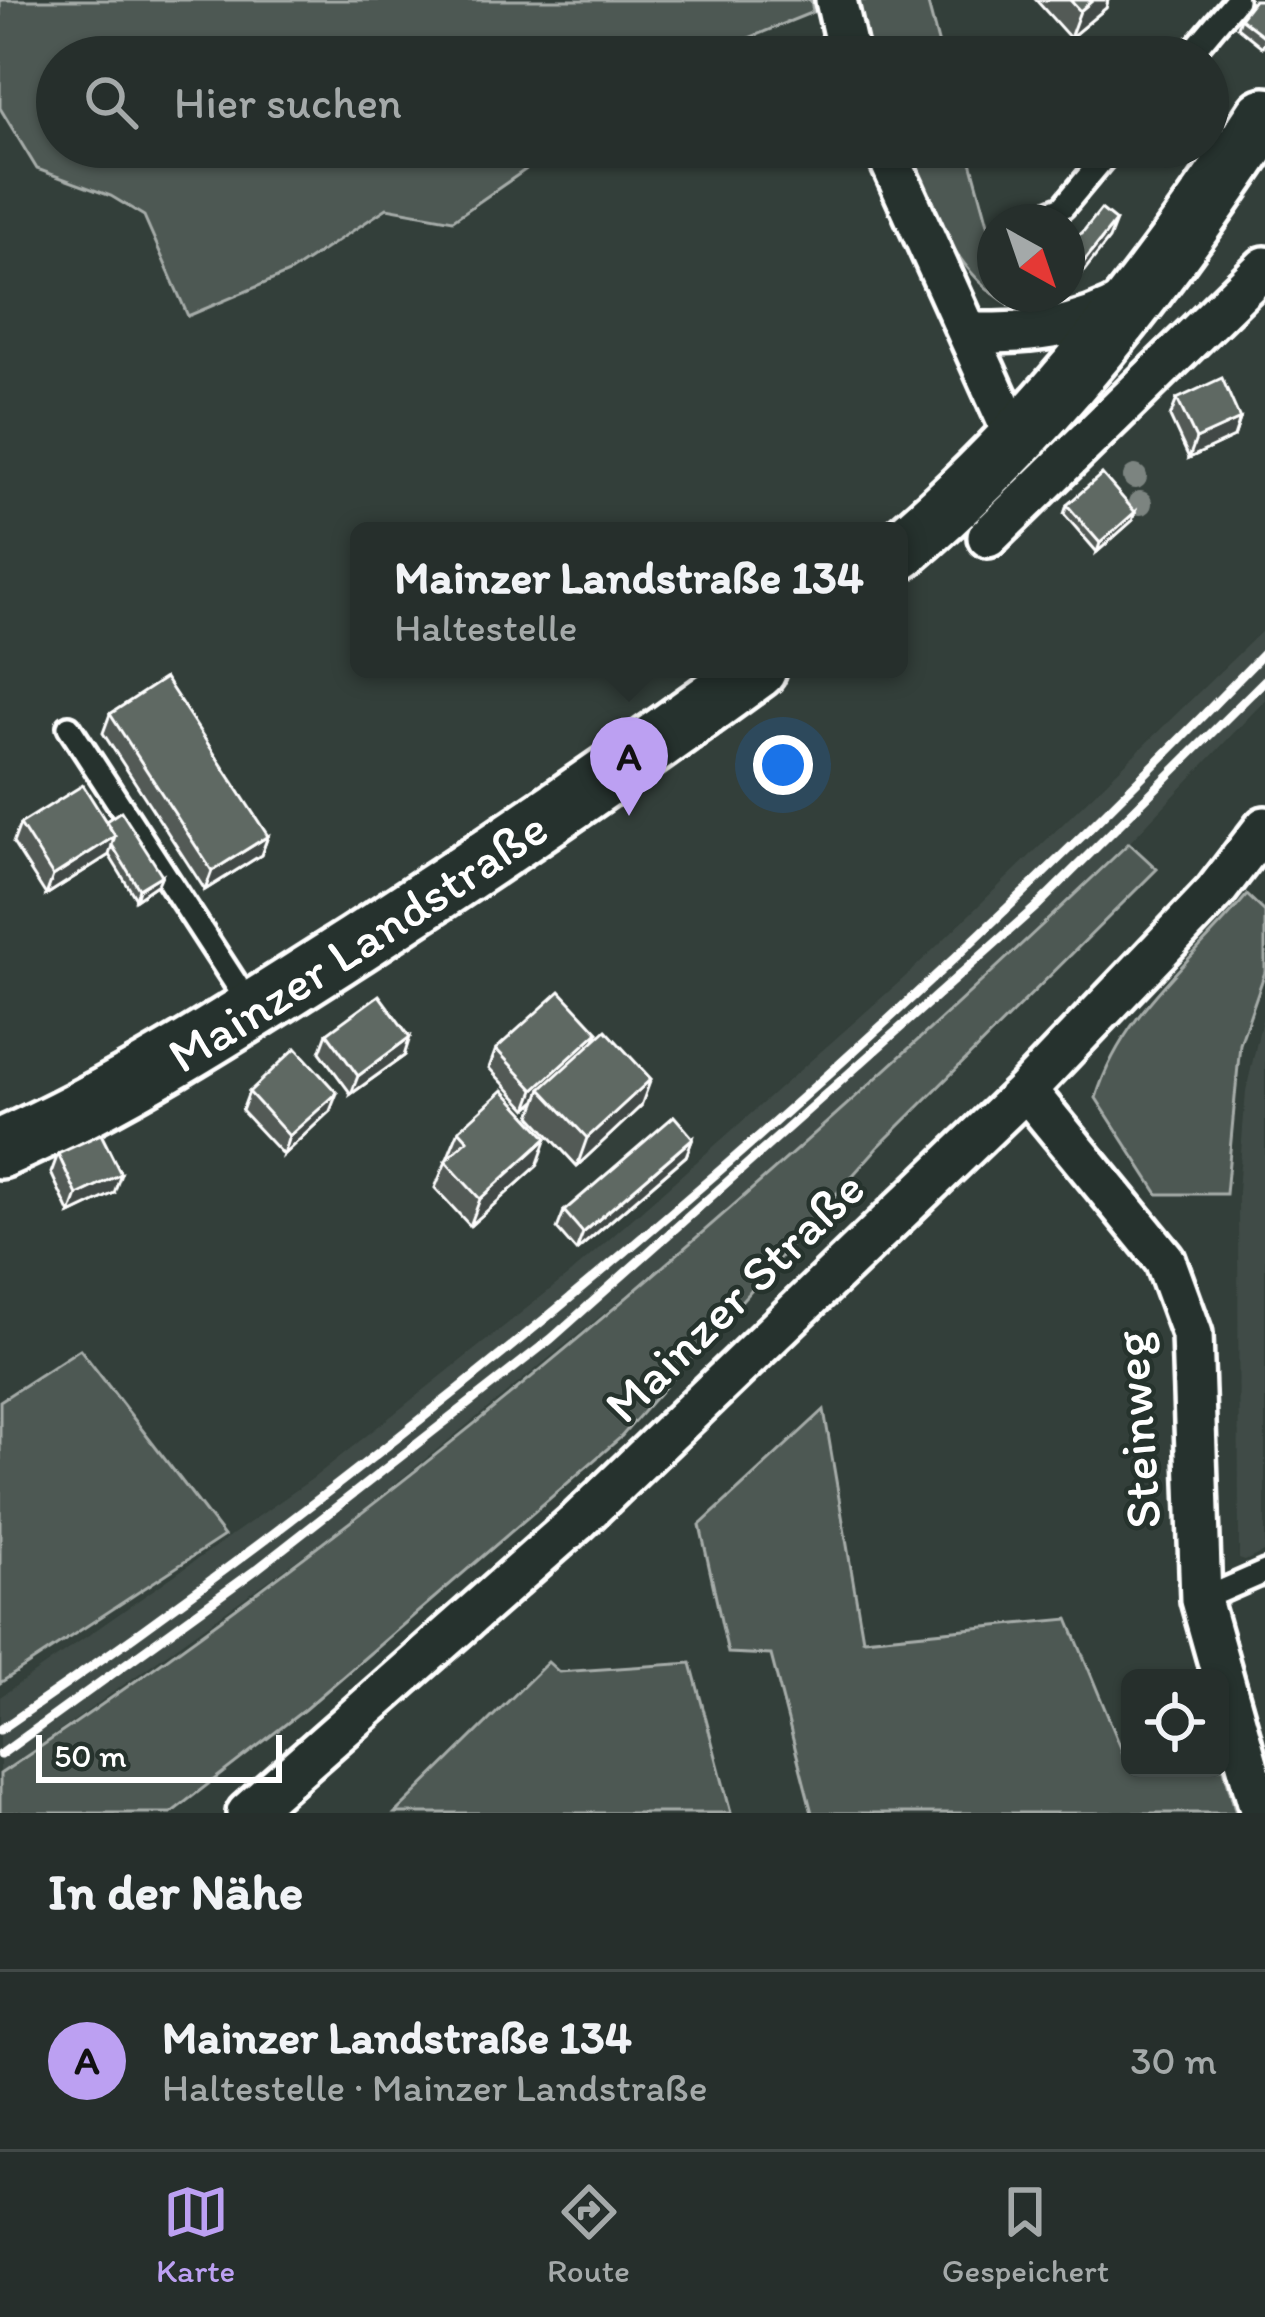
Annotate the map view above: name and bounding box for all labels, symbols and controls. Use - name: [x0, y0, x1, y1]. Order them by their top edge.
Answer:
- search box: [36, 36, 1229, 168]
- icon: search: [78, 69, 144, 135]
- text: Hier suchen: [174, 75, 402, 129]
- north arrow: [977, 204, 1085, 312]
- popup: [350, 522, 908, 678]
- text: Mainzer Landstraße 134: [394, 550, 864, 604]
- text: Haltestelle: [394, 604, 577, 651]
- pin: A: [590, 717, 668, 816]
- your location: [753, 735, 813, 795]
- street label: Mainzer Landstraße: [157, 797, 559, 1086]
- street label: Mainzer Straße: [592, 1157, 877, 1435]
- street label: Steinweg: [1099, 1329, 1174, 1531]
- map controls: [1121, 1669, 1229, 1777]
- button: locate: [1121, 1669, 1229, 1777]
- scale bar: [36, 1729, 282, 1782]
- text: 50 m: [54, 1736, 127, 1775]
- text: In der Nähe: [48, 1861, 303, 1922]
- text: Mainzer Landstraße 134: [162, 2010, 632, 2064]
- text: A: [75, 2037, 99, 2084]
- text: 30 m: [1130, 2037, 1217, 2084]
- text: Haltestelle · Mainzer Landstraße: [162, 2064, 708, 2111]
- tab: Karte: [156, 2179, 235, 2290]
- tab: Route: [547, 2179, 630, 2290]
- tab: Gespeichert: [942, 2179, 1109, 2290]

